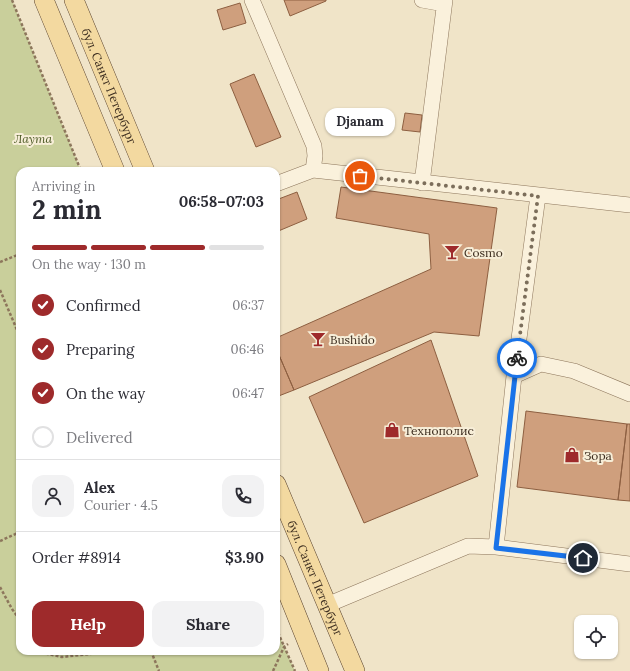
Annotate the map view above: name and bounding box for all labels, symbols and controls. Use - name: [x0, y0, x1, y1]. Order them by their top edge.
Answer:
- street label: бул. Санкт Петербург: [79, 26, 141, 147]
- callout: Djanam: [325, 108, 395, 136]
- text: Djanam: [336, 113, 384, 130]
- park label: Лаута: [14, 131, 52, 146]
- pin: [343, 159, 377, 193]
- icon: bag: [349, 165, 371, 187]
- text: Arriving in: [32, 178, 95, 195]
- text: 06:58–07:03: [179, 192, 264, 211]
- text: 2 min: [32, 193, 102, 226]
- bar icon: Cosmo: [443, 243, 461, 261]
- place label: Cosmo: [464, 245, 503, 260]
- text: On the way · 130 m: [32, 256, 146, 273]
- icon: check: [32, 294, 54, 316]
- text: Confirmed: [66, 296, 141, 315]
- text: 06:37: [232, 297, 264, 314]
- bar icon: Bushido: [309, 330, 327, 348]
- place label: Bushido: [330, 332, 375, 347]
- icon: check: [32, 338, 54, 360]
- courier: [497, 338, 537, 378]
- text: Preparing: [66, 340, 134, 359]
- text: 06:46: [231, 341, 264, 358]
- icon: bike: [506, 347, 528, 369]
- icon: check: [32, 382, 54, 404]
- text: On the way: [66, 384, 145, 403]
- text: 06:47: [232, 385, 264, 402]
- shop icon: Технополис: [383, 421, 401, 439]
- place label: Технополис: [404, 423, 474, 438]
- text: Delivered: [66, 428, 133, 447]
- shop icon: Зора: [563, 446, 581, 464]
- place label: Зора: [584, 448, 612, 463]
- button: person: [32, 475, 74, 517]
- button: phone: [222, 475, 264, 517]
- text: Alex: [84, 478, 115, 497]
- text: Courier · 4.5: [84, 497, 158, 514]
- street label: бул. Санкт Петербург: [285, 518, 347, 639]
- pin: [566, 541, 600, 575]
- icon: home: [572, 547, 594, 569]
- text: Order #8914: [32, 548, 121, 567]
- text: $3.90: [225, 548, 264, 567]
- button: Help: [32, 601, 144, 647]
- button: Share: [152, 601, 264, 647]
- map controls: [574, 615, 618, 659]
- button: locate: [574, 615, 618, 659]

